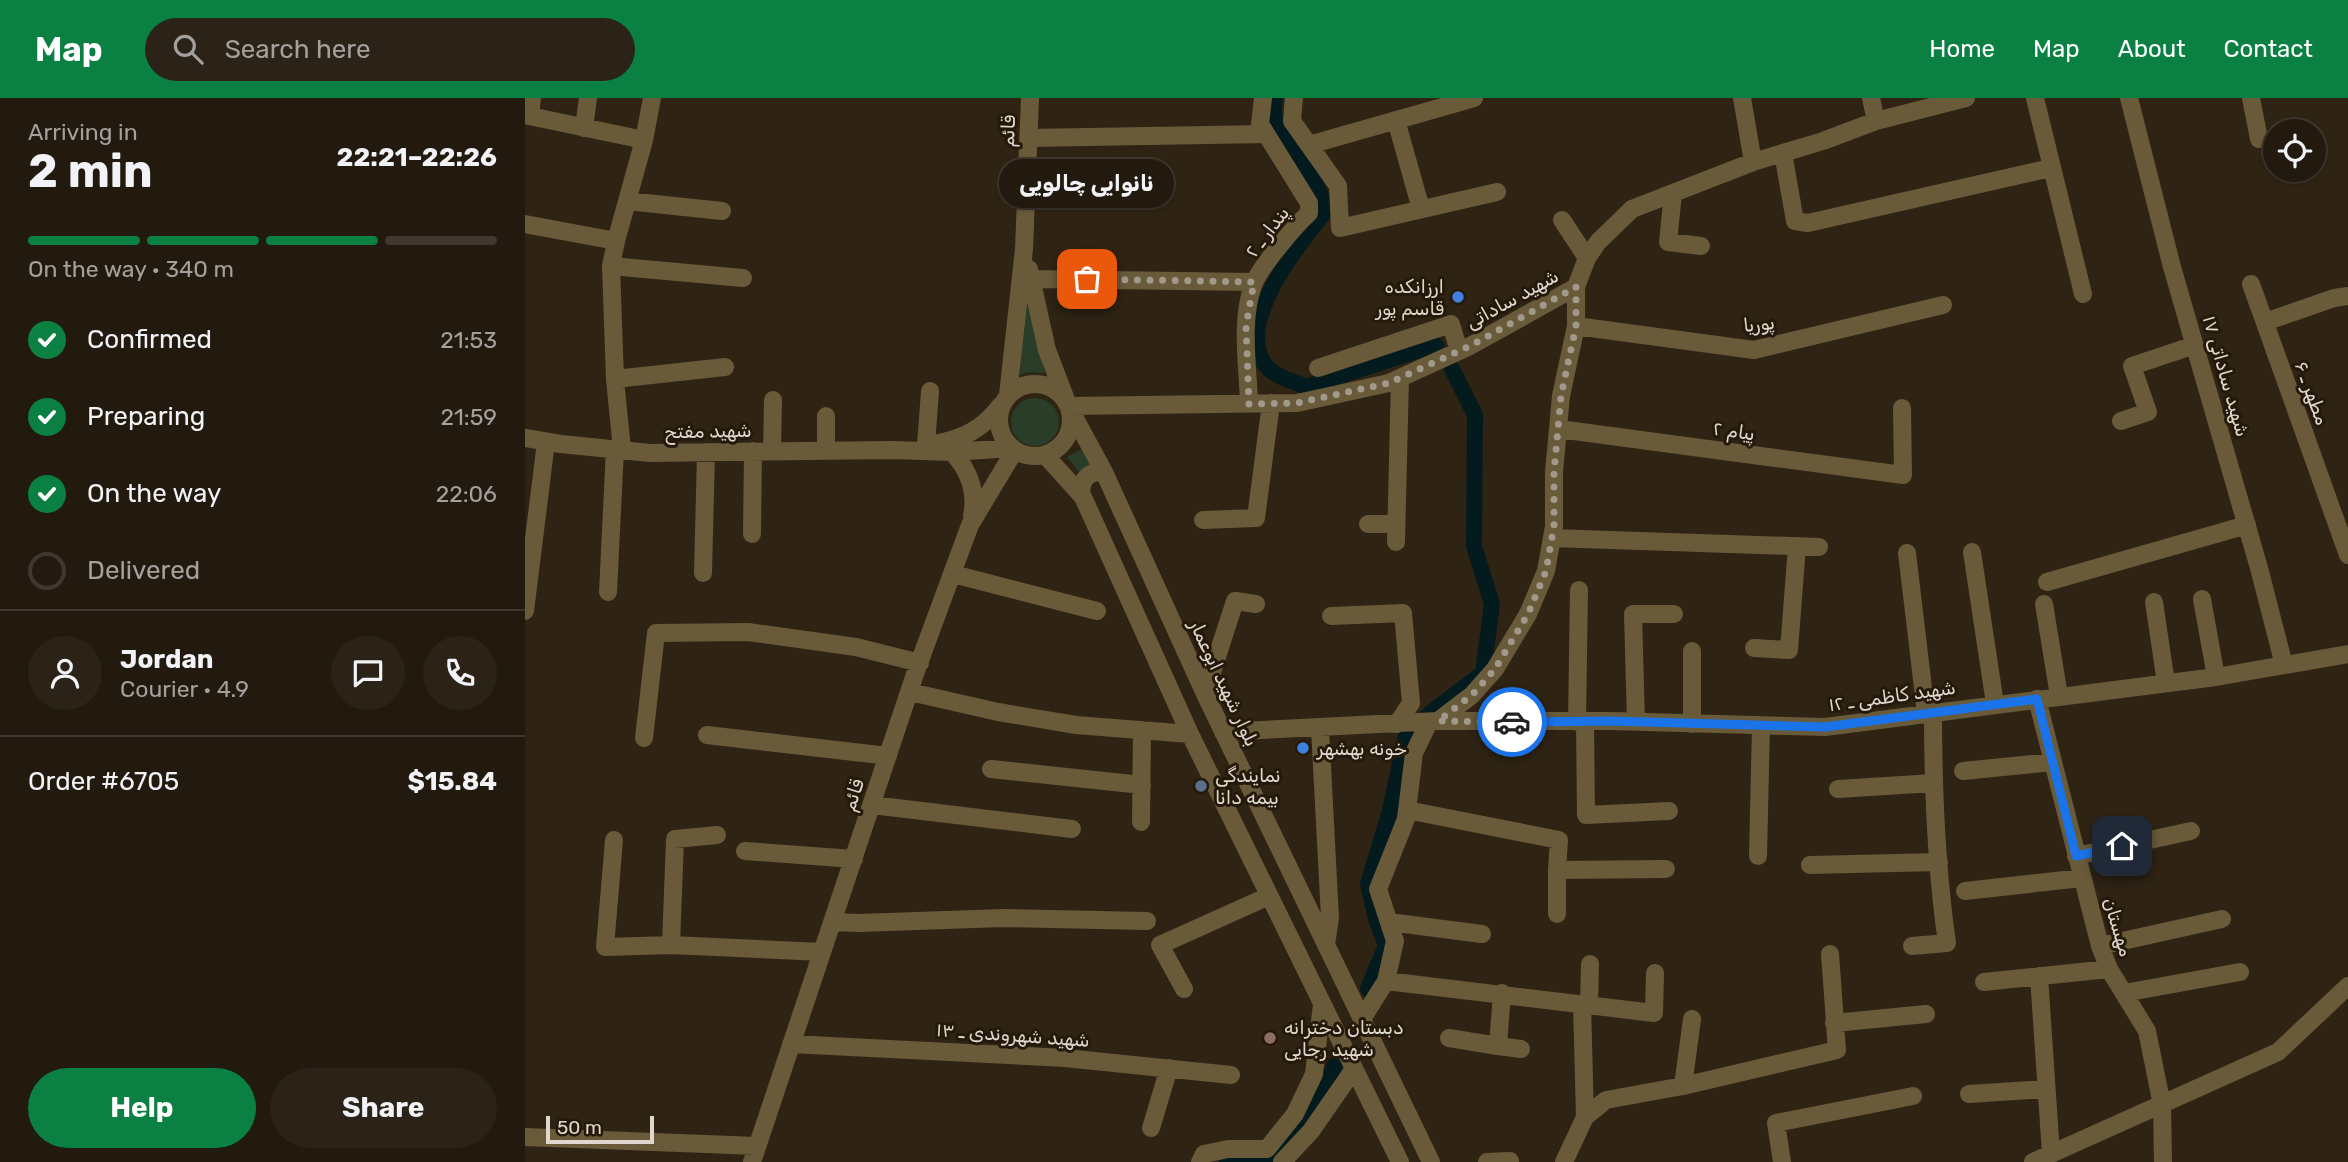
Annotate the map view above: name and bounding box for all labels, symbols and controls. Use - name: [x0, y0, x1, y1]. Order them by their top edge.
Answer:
- search box: [145, 18, 635, 81]
- text: Map: [35, 30, 103, 69]
- icon: search: [169, 30, 207, 68]
- text: Search here: [225, 34, 370, 65]
- text: Home: [1929, 35, 1995, 63]
- text: Map: [2033, 35, 2080, 63]
- text: About: [2118, 35, 2186, 63]
- text: Contact: [2224, 35, 2313, 63]
- street label: قائم: [996, 114, 1021, 148]
- text: Arriving in: [28, 118, 138, 146]
- map controls: [2263, 119, 2326, 182]
- button: locate: [2263, 119, 2326, 182]
- text: 22:21–22:26: [337, 142, 497, 173]
- text: 2 min: [28, 144, 153, 199]
- callout: نانوایی چالویی: [1000, 160, 1175, 209]
- text: نانوایی چالویی: [1019, 169, 1154, 197]
- street label: پندار ـ ۲: [1240, 202, 1296, 263]
- pin: [1057, 249, 1117, 309]
- text: On the way · 340 m: [28, 255, 234, 283]
- icon: bag: [1068, 260, 1106, 298]
- street label: شهید ساداتی: [1462, 264, 1562, 334]
- place label: ارزانکده قاسم پور: [1375, 275, 1444, 322]
- marker: ارزانکده قاسم پور: [1450, 289, 1466, 305]
- street label: پوریا: [1742, 311, 1776, 339]
- street label: شهید ساداتی ۱۷: [2198, 313, 2254, 439]
- icon: check: [28, 321, 66, 359]
- text: Confirmed: [87, 324, 212, 355]
- text: 21:53: [440, 326, 497, 354]
- street label: مطهر ـ ۶: [2290, 358, 2334, 428]
- icon: check: [28, 398, 66, 436]
- text: Preparing: [87, 401, 205, 432]
- text: 21:59: [440, 403, 497, 431]
- street label: پیام ۲: [1711, 417, 1756, 447]
- street label: شهید مفتح: [664, 419, 752, 445]
- icon: check: [28, 475, 66, 513]
- text: On the way: [87, 478, 221, 509]
- text: 22:06: [436, 480, 497, 508]
- text: Delivered: [87, 555, 200, 586]
- street label: بلوار شهید ابوعمار: [1184, 615, 1263, 750]
- button: person: [28, 636, 102, 710]
- button: chat: [331, 636, 405, 710]
- button: phone: [423, 636, 497, 710]
- text: Jordan: [120, 644, 213, 675]
- text: Courier · 4.9: [120, 675, 249, 703]
- street label: شهید کاظمی ـ ۱۲: [1827, 676, 1957, 716]
- courier: [1477, 687, 1547, 757]
- icon: car: [1493, 703, 1531, 741]
- place label: خونه بهشهر: [1316, 737, 1407, 760]
- marker: خونه بهشهر: [1295, 740, 1311, 756]
- place label: نمایندگی بیمه دانا: [1215, 764, 1281, 809]
- text: Order #6705: [28, 766, 179, 797]
- text: $15.84: [407, 766, 497, 797]
- street label: قائم: [837, 776, 870, 814]
- marker: نمایندگی بیمه دانا: [1193, 778, 1209, 794]
- pin: [2092, 816, 2152, 876]
- icon: home: [2103, 827, 2141, 865]
- street label: مهستان: [2098, 895, 2138, 959]
- place label: دبستان دخترانه شهید رجایی: [1284, 1016, 1404, 1061]
- street label: شهید شهروندی ـ ۱۳: [936, 1018, 1090, 1052]
- marker: دبستان دخترانه شهید رجایی: [1262, 1030, 1278, 1046]
- button: Help: [28, 1068, 256, 1148]
- button: Share: [270, 1068, 497, 1148]
- scale bar: [546, 1113, 655, 1145]
- text: 50 m: [557, 1116, 602, 1139]

